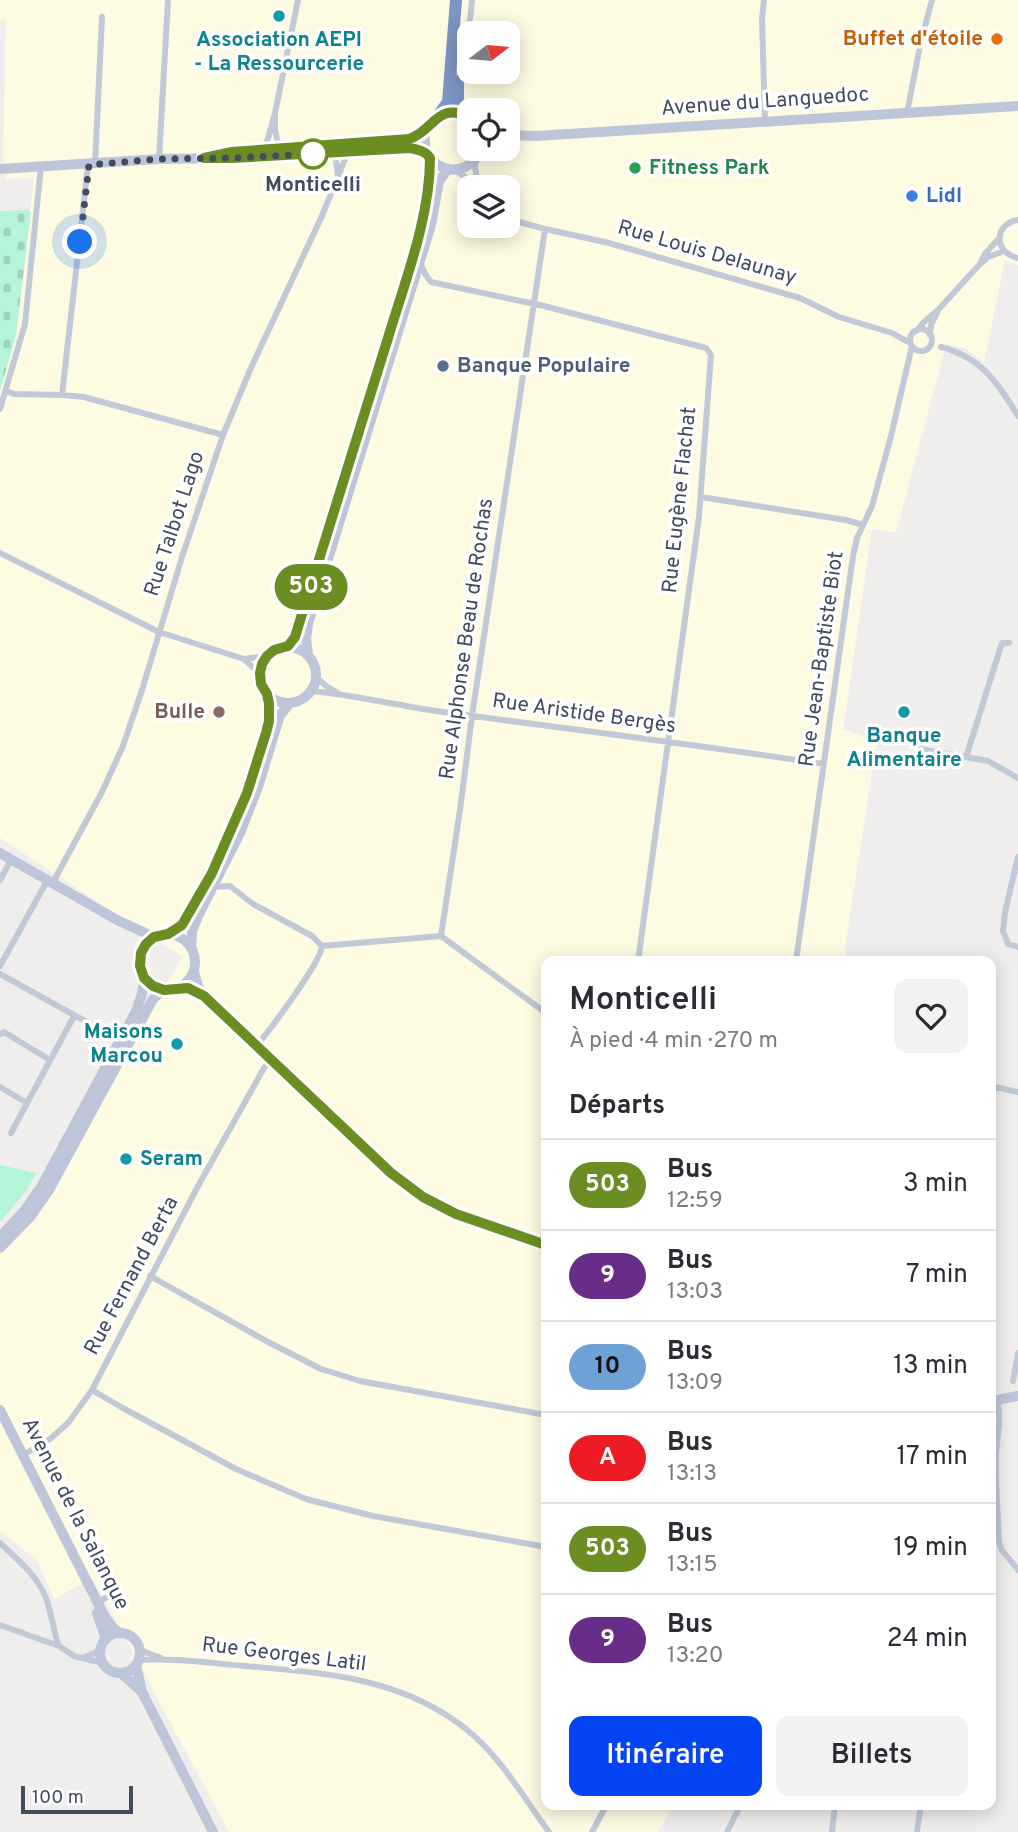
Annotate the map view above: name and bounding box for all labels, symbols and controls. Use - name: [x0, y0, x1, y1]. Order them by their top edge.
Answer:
- marker: Association AEPI - La Ressourcerie: [271, 8, 287, 24]
- north arrow: [457, 21, 520, 84]
- map controls: [457, 21, 520, 238]
- place label: Buffet d'étoile: [843, 26, 983, 53]
- place label: Association AEPI - La Ressourcerie: [194, 27, 364, 78]
- marker: Buffet d'étoile: [989, 31, 1005, 47]
- street label: Avenue du Languedoc: [660, 81, 870, 123]
- button: locate: [457, 98, 520, 161]
- marker: Monticelli: [298, 139, 328, 169]
- place label: Fitness Park: [649, 155, 770, 182]
- marker: Fitness Park: [627, 160, 643, 176]
- place label: Monticelli: [265, 172, 361, 199]
- button: layers: [457, 175, 520, 238]
- place label: Lidl: [926, 183, 962, 210]
- marker: Lidl: [904, 188, 920, 204]
- street label: Rue Louis Delaunay: [614, 215, 800, 291]
- your location: [62, 224, 97, 259]
- place label: Banque Populaire: [457, 353, 630, 380]
- marker: Banque Populaire: [435, 358, 451, 374]
- street label: Rue Eugène Flachat: [657, 405, 703, 595]
- street label: Rue Talbot Lago: [139, 448, 211, 600]
- street label: Rue Alphonse Beau de Rochas: [434, 497, 500, 781]
- street label: Rue Jean-Baptiste Biot: [793, 549, 851, 769]
- line badge: 503: [271, 564, 351, 610]
- text: 503: [289, 572, 333, 602]
- street label: Rue Aristide Bergès: [490, 688, 678, 740]
- place label: Bulle: [154, 699, 205, 726]
- marker: Bulle: [211, 704, 227, 720]
- marker: Banque Alimentaire: [896, 704, 912, 720]
- place label: Banque Alimentaire: [846, 723, 962, 774]
- button: heart: [894, 979, 968, 1053]
- text: Monticelli: [569, 980, 717, 1022]
- place label: Maisons Marcou: [84, 1019, 163, 1070]
- text: À pied · 4 min · 270 m: [569, 1027, 778, 1056]
- marker: Maisons Marcou: [169, 1036, 185, 1052]
- text: Départs: [569, 1090, 665, 1123]
- place label: Seram: [140, 1146, 203, 1173]
- marker: Seram: [118, 1151, 134, 1167]
- text: Bus: [667, 1154, 713, 1187]
- text: 3 min: [903, 1168, 968, 1201]
- text: 503: [585, 1170, 630, 1200]
- text: 12:59: [667, 1187, 723, 1216]
- street label: Rue Fernand Berta: [79, 1192, 185, 1360]
- text: Bus: [667, 1245, 713, 1278]
- text: 7 min: [906, 1259, 968, 1292]
- text: 9: [600, 1261, 615, 1291]
- text: 13:03: [667, 1278, 723, 1307]
- text: Bus: [667, 1336, 713, 1369]
- text: 13 min: [893, 1350, 968, 1383]
- text: 10: [595, 1352, 620, 1382]
- text: 13:09: [667, 1369, 723, 1398]
- street label: Avenue de la Salanque: [15, 1413, 135, 1615]
- text: Bus: [667, 1427, 713, 1460]
- text: 17 min: [896, 1441, 968, 1474]
- text: A: [599, 1443, 616, 1473]
- text: 13:13: [667, 1460, 717, 1489]
- text: Bus: [667, 1518, 713, 1551]
- text: 19 min: [893, 1532, 968, 1565]
- text: 503: [585, 1534, 630, 1564]
- text: 13:15: [667, 1551, 717, 1580]
- text: Bus: [667, 1609, 713, 1642]
- text: 24 min: [887, 1623, 968, 1656]
- text: 9: [600, 1625, 615, 1655]
- street label: Rue Georges Latil: [200, 1632, 368, 1678]
- text: 13:20: [667, 1642, 723, 1671]
- button: Itinéraire: [569, 1716, 762, 1796]
- button: Billets: [776, 1716, 968, 1796]
- scale bar: [21, 1783, 133, 1815]
- text: 100 m: [32, 1786, 84, 1810]

